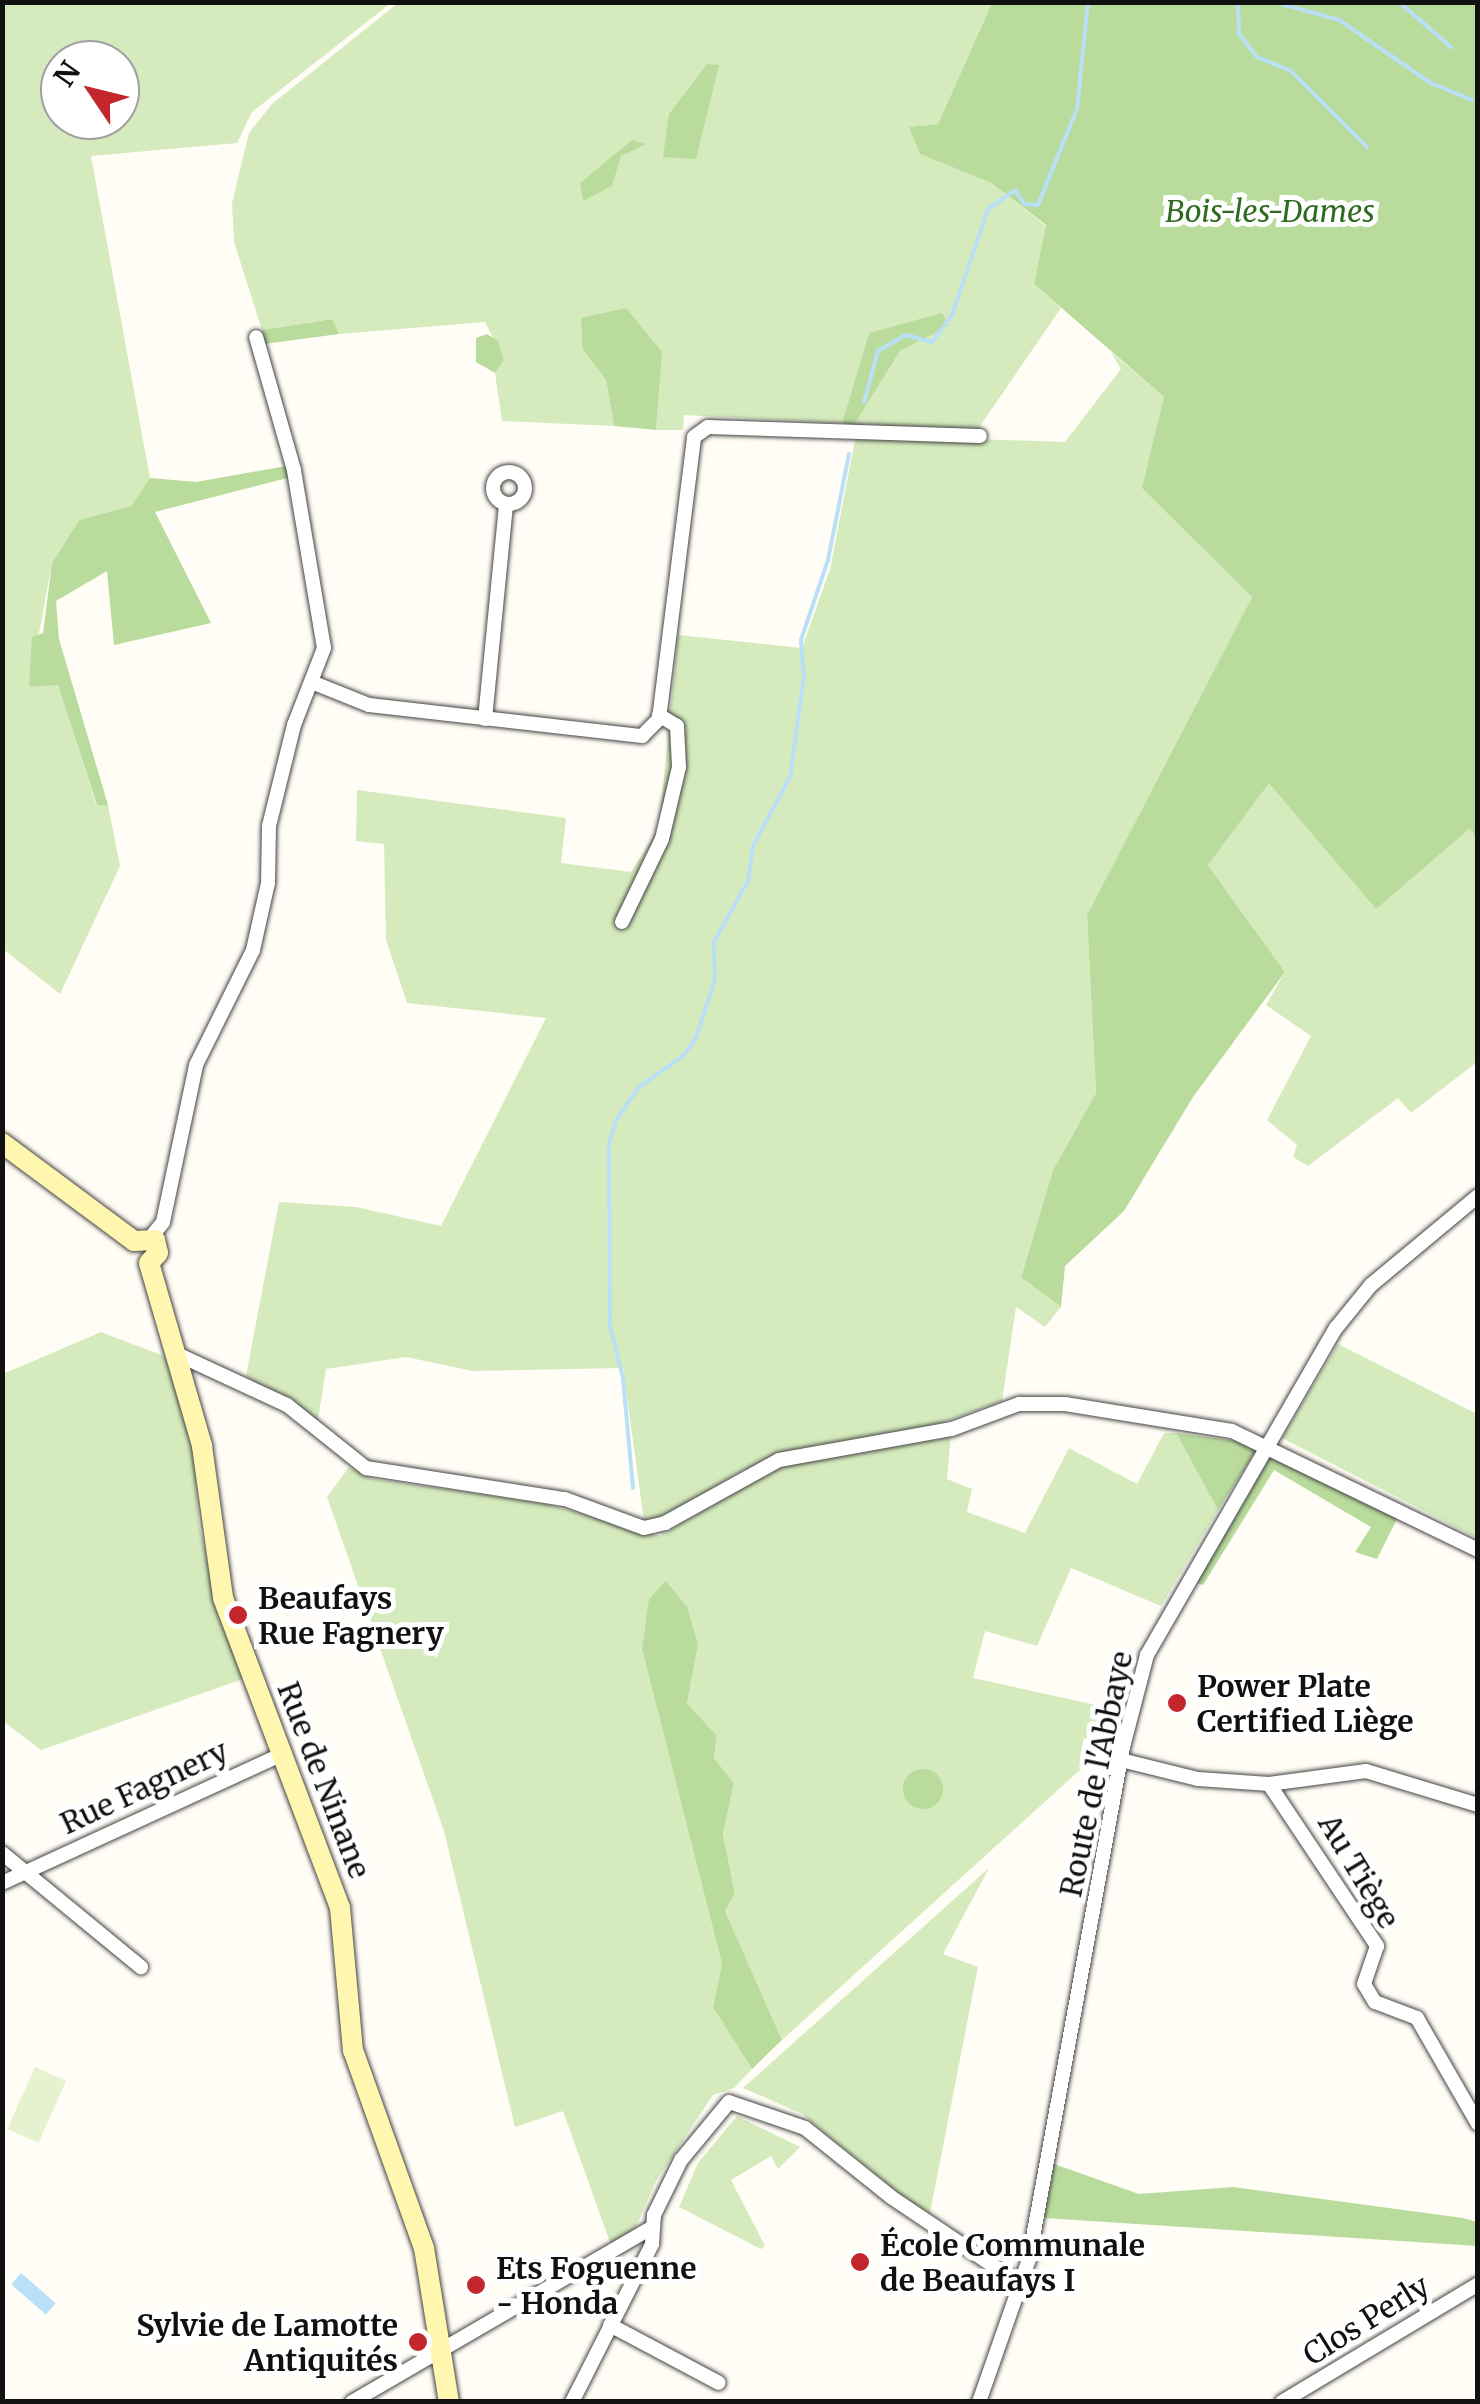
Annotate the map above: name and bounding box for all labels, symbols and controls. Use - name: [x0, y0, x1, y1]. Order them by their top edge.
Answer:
- north arrow: [40, 40, 140, 140]
- text: N: [46, 55, 88, 93]
- park label: Bois-les-Dames: [1165, 193, 1375, 229]
- place label: Beaufays Rue Fagnery: [258, 1580, 444, 1650]
- marker: Beaufays Rue Fagnery: [227, 1604, 249, 1626]
- street label: Route de l'Abbaye: [1052, 1648, 1140, 1900]
- place label: Power Plate Certified Liège: [1197, 1668, 1413, 1738]
- street label: Rue de Ninane: [270, 1677, 378, 1883]
- marker: Power Plate Certified Liège: [1166, 1692, 1188, 1714]
- street label: Rue Fagnery: [55, 1733, 233, 1841]
- street label: Au Tiège: [1311, 1808, 1407, 1934]
- place label: École Communale de Beaufays I: [880, 2227, 1145, 2298]
- place label: Ets Foguenne - Honda: [496, 2250, 696, 2320]
- marker: École Communale de Beaufays I: [849, 2251, 871, 2273]
- street label: Clos Perly: [1296, 2267, 1436, 2373]
- marker: Ets Foguenne - Honda: [465, 2274, 487, 2296]
- place label: Sylvie de Lamotte Antiquités: [136, 2307, 398, 2378]
- marker: Sylvie de Lamotte Antiquités: [407, 2331, 429, 2353]

